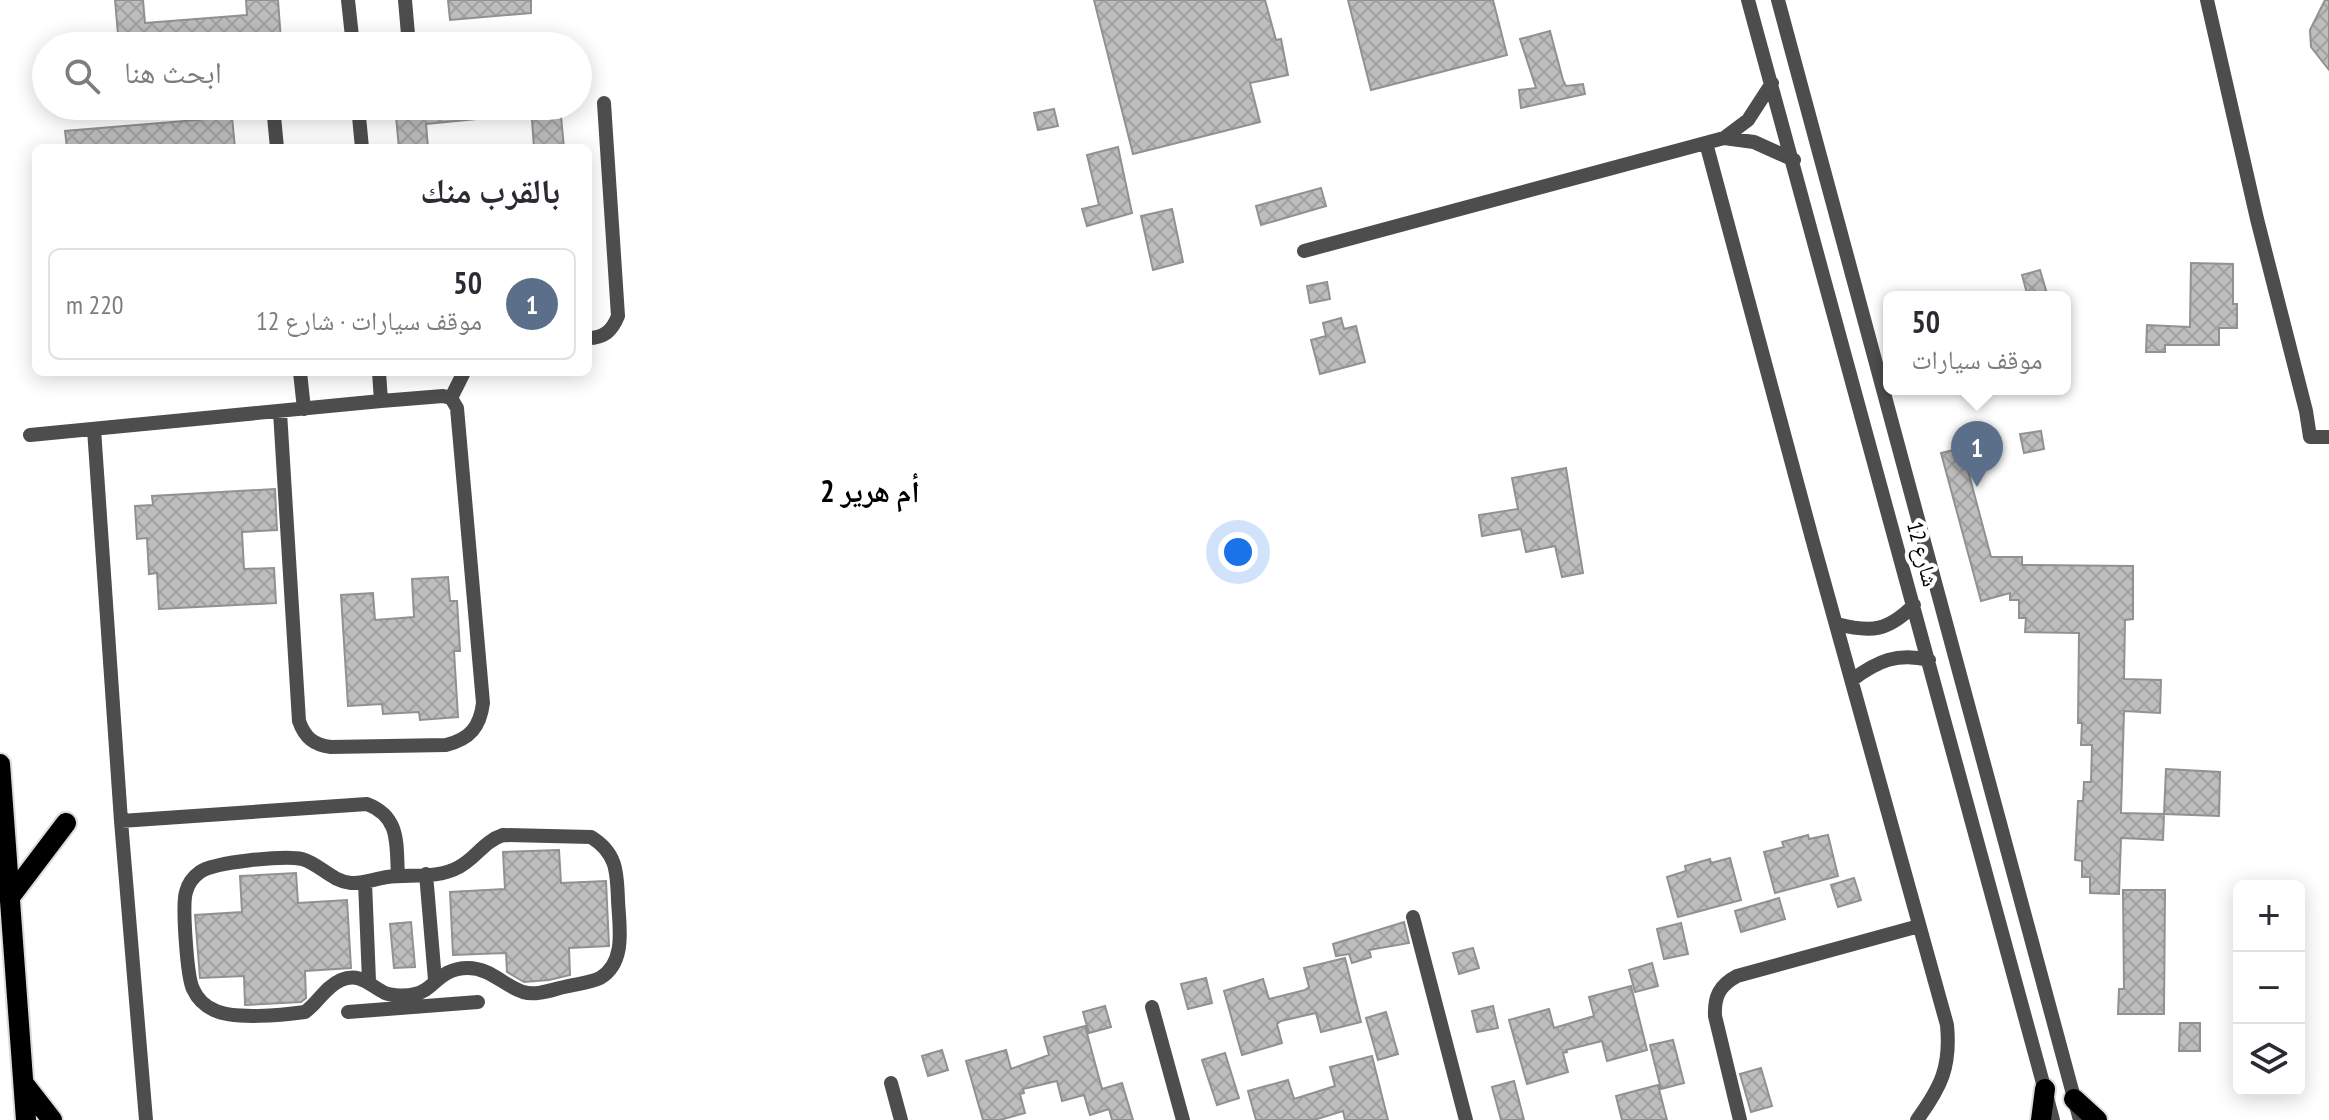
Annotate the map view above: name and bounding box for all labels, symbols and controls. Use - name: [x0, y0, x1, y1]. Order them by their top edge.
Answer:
- search box: [32, 32, 592, 120]
- text: ابحث هنا: [124, 52, 222, 91]
- icon: search: [60, 54, 104, 98]
- text: بالقرب منك: [420, 168, 560, 212]
- text: 50: [453, 263, 482, 302]
- text: 220 m: [66, 288, 124, 321]
- text: 1: [526, 288, 538, 321]
- popup: [1883, 291, 2071, 395]
- text: 50: [1911, 302, 1940, 341]
- text: موقف سيارات · شارع 12: [256, 304, 482, 337]
- text: موقف سيارات: [1911, 343, 2043, 376]
- pin: 1: [1951, 421, 2003, 487]
- district label: أم هرير 2: [820, 471, 920, 513]
- street label: شارع 12: [1901, 518, 1945, 590]
- your location: [1218, 532, 1258, 572]
- map controls: [2233, 880, 2305, 1096]
- button: +: [2233, 880, 2305, 952]
- button: −: [2233, 952, 2305, 1024]
- button: layers: [2233, 1024, 2305, 1096]

